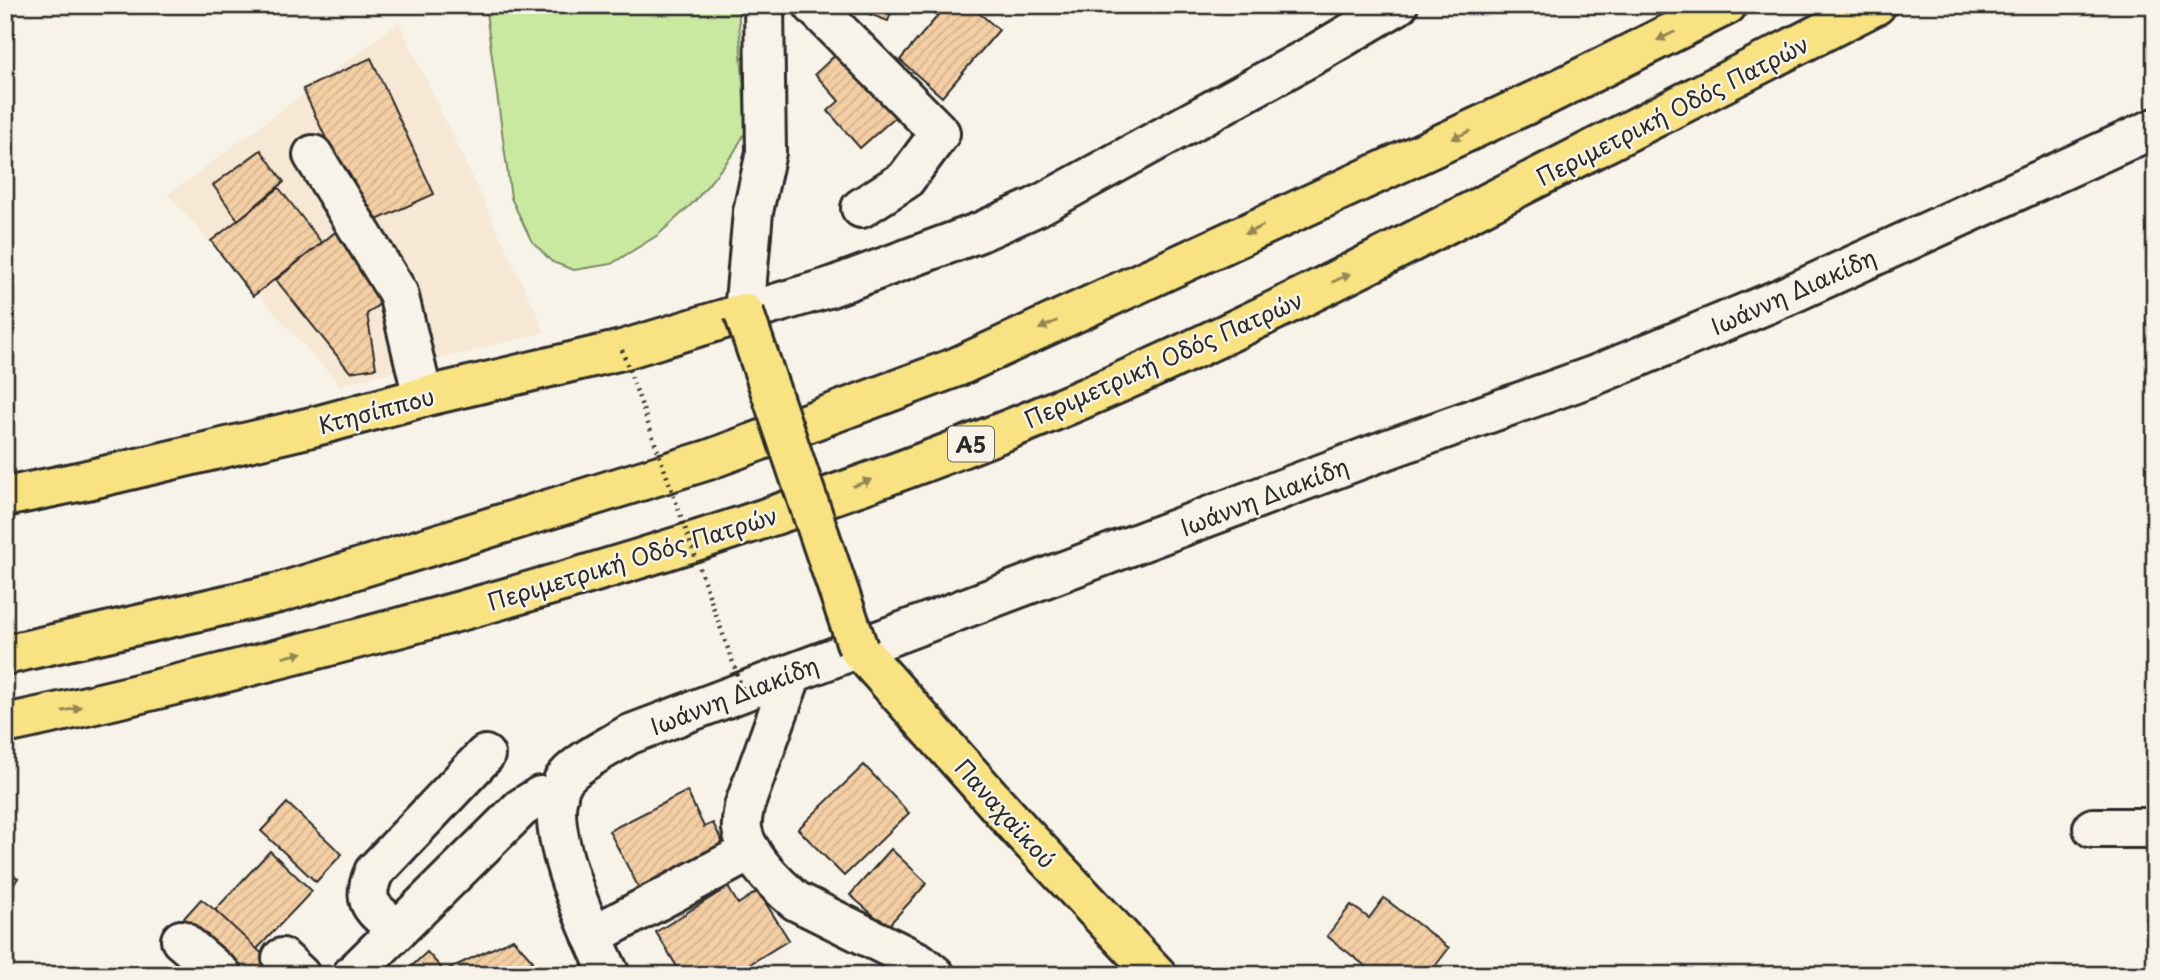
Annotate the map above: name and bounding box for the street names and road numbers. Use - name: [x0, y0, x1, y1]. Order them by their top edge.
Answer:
- street label: Περιμετρική Οδός Πατρών: [1529, 26, 1815, 194]
- street label: Ιωάννη Διακίδη: [1705, 239, 1881, 343]
- street label: Περιμετρική Οδός Πατρών: [1018, 282, 1308, 436]
- street label: Κτησίππου: [314, 378, 438, 442]
- road number: Α5: [948, 426, 994, 462]
- street label: Ιωάννη Διακίδη: [1175, 448, 1353, 544]
- street label: Περιμετρική Οδός Πατρών: [482, 497, 782, 619]
- street label: Ιωάννη Διακίδη: [645, 647, 823, 743]
- street label: Παναχαϊκού: [947, 751, 1065, 875]

